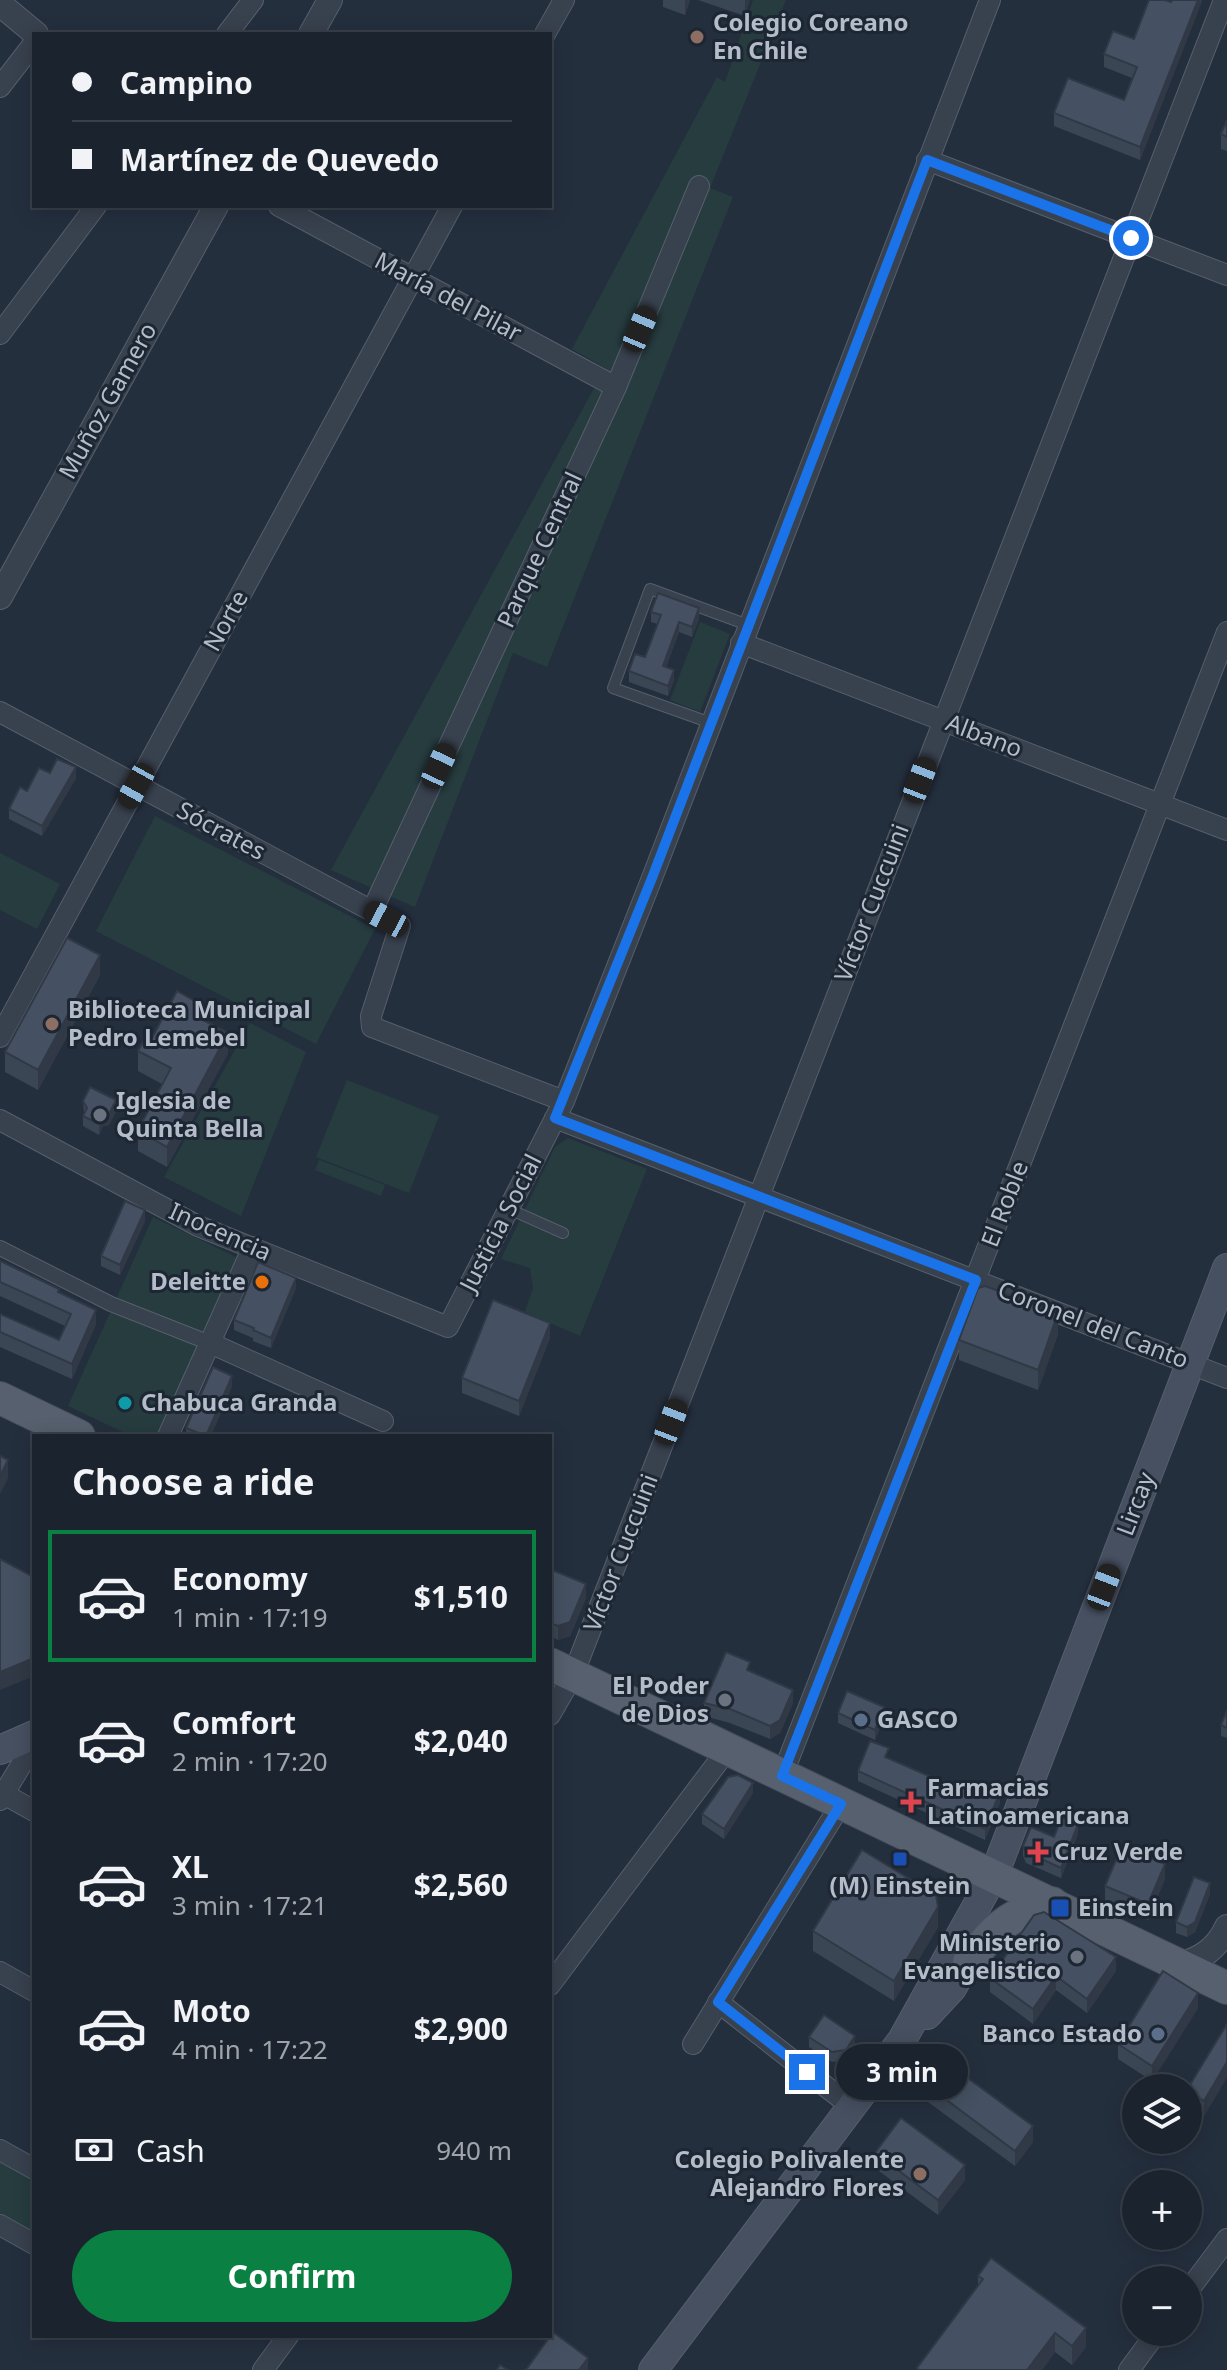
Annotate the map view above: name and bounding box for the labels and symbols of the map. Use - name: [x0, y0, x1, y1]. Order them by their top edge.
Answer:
- place label: Colegio Coreano En Chile: [713, 5, 908, 66]
- marker: Colegio Coreano En Chile: [688, 28, 706, 46]
- route start: [1113, 220, 1149, 256]
- street label: María del Pilar: [369, 243, 528, 348]
- car: [620, 302, 660, 356]
- street label: Muñoz Gamero: [50, 316, 163, 484]
- street label: Parque Central: [488, 466, 589, 633]
- street label: Norte: [195, 584, 255, 657]
- street label: Albano: [942, 705, 1027, 764]
- car: [418, 739, 460, 793]
- car: [900, 753, 940, 807]
- car: [114, 759, 158, 813]
- street label: Sócrates: [172, 793, 272, 867]
- street label: Víctor Cuccuini: [825, 819, 916, 986]
- car: [359, 897, 413, 941]
- place label: Biblioteca Municipal Pedro Lemebel: [68, 992, 311, 1053]
- marker: Biblioteca Municipal Pedro Lemebel: [43, 1015, 61, 1033]
- place label: Iglesia de Quinta Bella: [116, 1083, 263, 1144]
- marker: Iglesia de Quinta Bella: [91, 1106, 109, 1124]
- street label: Justicia Social: [450, 1148, 548, 1299]
- street label: El Roble: [972, 1156, 1035, 1251]
- street label: Inocencia: [164, 1193, 277, 1268]
- place label: Deleitte: [150, 1264, 246, 1297]
- street label: Coronel del Canto: [993, 1272, 1194, 1375]
- marker: Deleitte: [253, 1273, 271, 1291]
- place label: Chabuca Granda: [141, 1385, 337, 1418]
- marker: Chabuca Granda: [116, 1394, 134, 1412]
- car: [651, 1395, 691, 1449]
- street label: Lircay: [1107, 1466, 1162, 1540]
- street label: Víctor Cuccuini: [574, 1469, 665, 1636]
- car: [1084, 1560, 1124, 1614]
- place label: El Poder de Dios: [612, 1668, 709, 1729]
- marker: El Poder de Dios: [716, 1691, 734, 1709]
- place label: GASCO: [877, 1702, 958, 1735]
- marker: GASCO: [852, 1711, 870, 1729]
- place label: Farmacias Latinoamericana: [927, 1770, 1130, 1831]
- marker: Farmacias Latinoamericana: [902, 1793, 920, 1811]
- place label: Cruz Verde: [1054, 1834, 1183, 1867]
- marker: Cruz Verde: [1029, 1843, 1047, 1861]
- marker: (M) Einstein: [891, 1850, 909, 1868]
- place label: (M) Einstein: [830, 1868, 970, 1901]
- place label: Einstein: [1078, 1890, 1174, 1923]
- marker: Einstein: [1049, 1897, 1071, 1919]
- place label: Ministerio Evangelistico: [903, 1925, 1061, 1986]
- marker: Ministerio Evangelistico: [1068, 1948, 1086, 1966]
- place label: Banco Estado: [982, 2016, 1142, 2049]
- marker: Banco Estado: [1149, 2025, 1167, 2043]
- callout: 3 min: [835, 2044, 967, 2100]
- route end: [789, 2054, 825, 2090]
- place label: Colegio Polivalente Alejandro Flores: [674, 2142, 904, 2203]
- marker: Colegio Polivalente Alejandro Flores: [911, 2165, 929, 2183]

